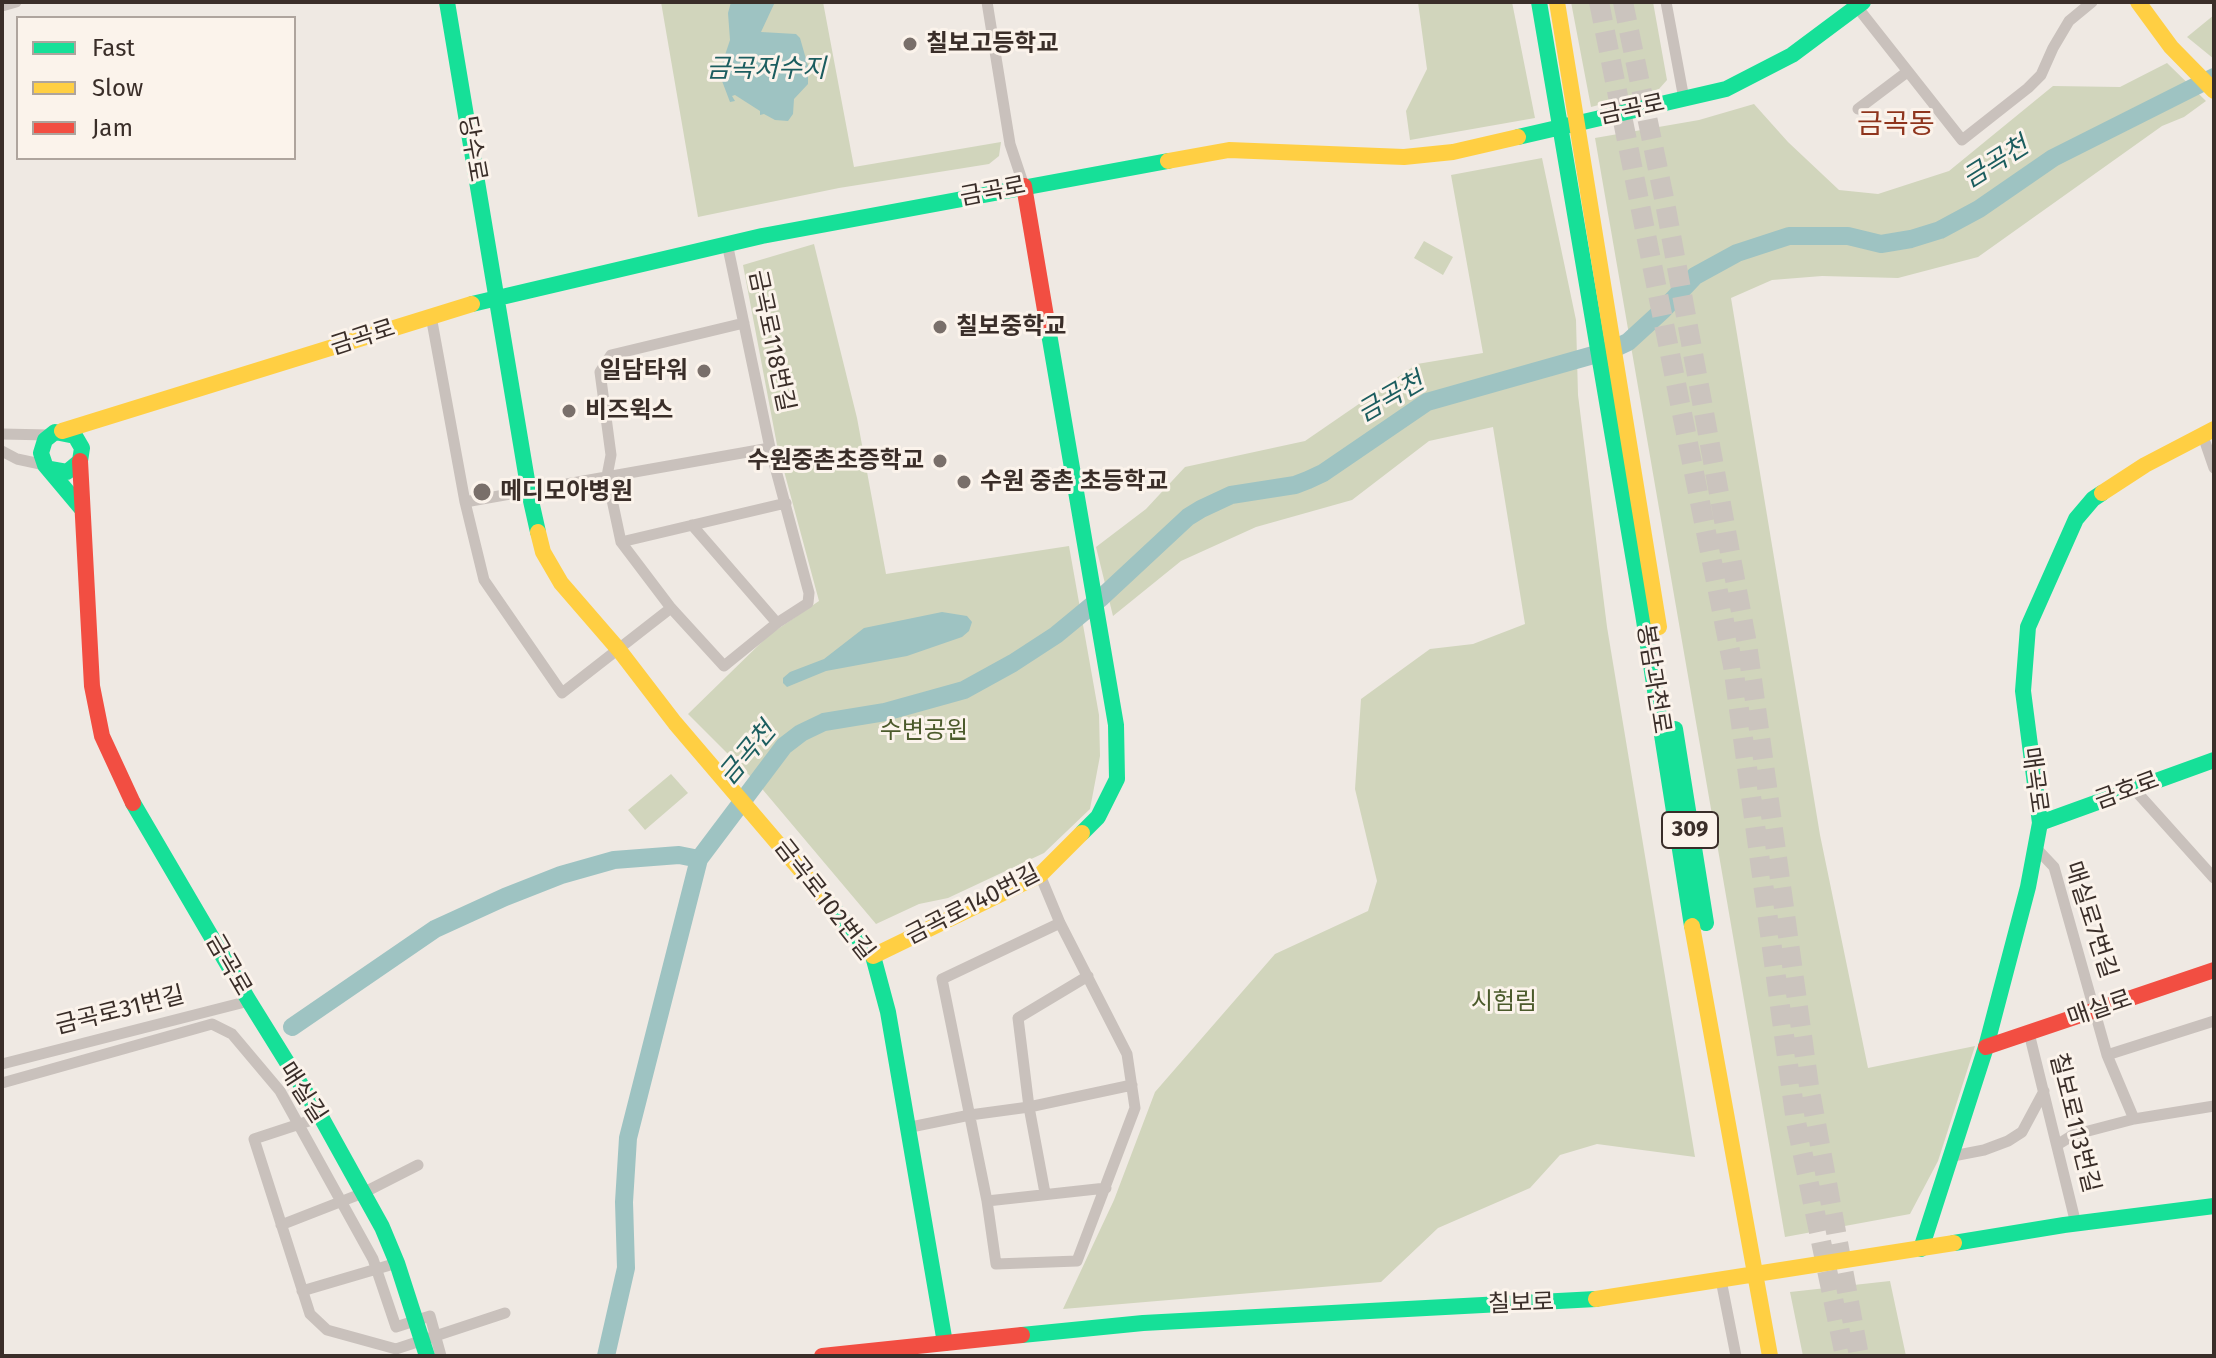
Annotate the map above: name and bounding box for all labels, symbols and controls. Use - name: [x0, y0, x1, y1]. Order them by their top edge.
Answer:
- legend: [16, 16, 296, 160]
- place label: 칠보고등학교: [926, 30, 1058, 58]
- text: Fast: [92, 34, 135, 62]
- marker: 칠보고등학교: [901, 35, 919, 53]
- water label: 금곡저수지: [706, 54, 826, 86]
- text: Slow: [92, 74, 143, 102]
- street label: 금곡로: [1597, 89, 1667, 131]
- district label: 금곡동: [1857, 108, 1935, 142]
- text: Jam: [92, 114, 133, 142]
- street label: 당수로: [452, 114, 492, 184]
- water label: 금곡천: [1957, 131, 2035, 195]
- street label: 금곡로: [958, 172, 1028, 212]
- street label: 금곡로118번길: [742, 268, 800, 414]
- place label: 칠보중학교: [956, 313, 1066, 341]
- street label: 금곡로: [327, 314, 399, 362]
- marker: 칠보중학교: [931, 318, 949, 336]
- place label: 일담타워: [600, 357, 688, 385]
- marker: 일담타워: [695, 362, 713, 380]
- water label: 금곡천: [1352, 367, 1430, 429]
- place label: 비즈윅스: [585, 397, 673, 425]
- marker: 비즈윅스: [560, 402, 578, 420]
- place label: 수원중촌초증학교: [747, 447, 924, 475]
- marker: 수원중촌초증학교: [931, 452, 949, 470]
- place label: 수원 중촌 초등학교: [980, 468, 1168, 496]
- marker: 수원 중촌 초등학교: [955, 473, 973, 491]
- place label: 메디모아병원: [500, 478, 632, 506]
- marker: 메디모아병원: [471, 481, 493, 503]
- street label: 봉담과천로: [1630, 622, 1676, 736]
- water label: 금곡천: [713, 716, 783, 792]
- park label: 수변공원: [880, 717, 968, 745]
- street label: 매곡로: [2015, 745, 2053, 815]
- street label: 금호로: [2091, 766, 2163, 816]
- road number: 309: [1662, 812, 1718, 848]
- street label: 금곡로102번길: [768, 834, 880, 966]
- street label: 매실로7번길: [2058, 858, 2122, 982]
- street label: 금곡로140번길: [901, 859, 1045, 951]
- street label: 금곡로: [199, 929, 257, 1001]
- street label: 금곡로31번길: [52, 981, 188, 1041]
- street label: 매실로: [2064, 985, 2136, 1033]
- park label: 시험림: [1471, 988, 1537, 1016]
- street label: 칠보로113번길: [2043, 1050, 2105, 1196]
- street label: 매실길: [272, 1057, 332, 1129]
- street label: 칠보로: [1487, 1288, 1555, 1320]

